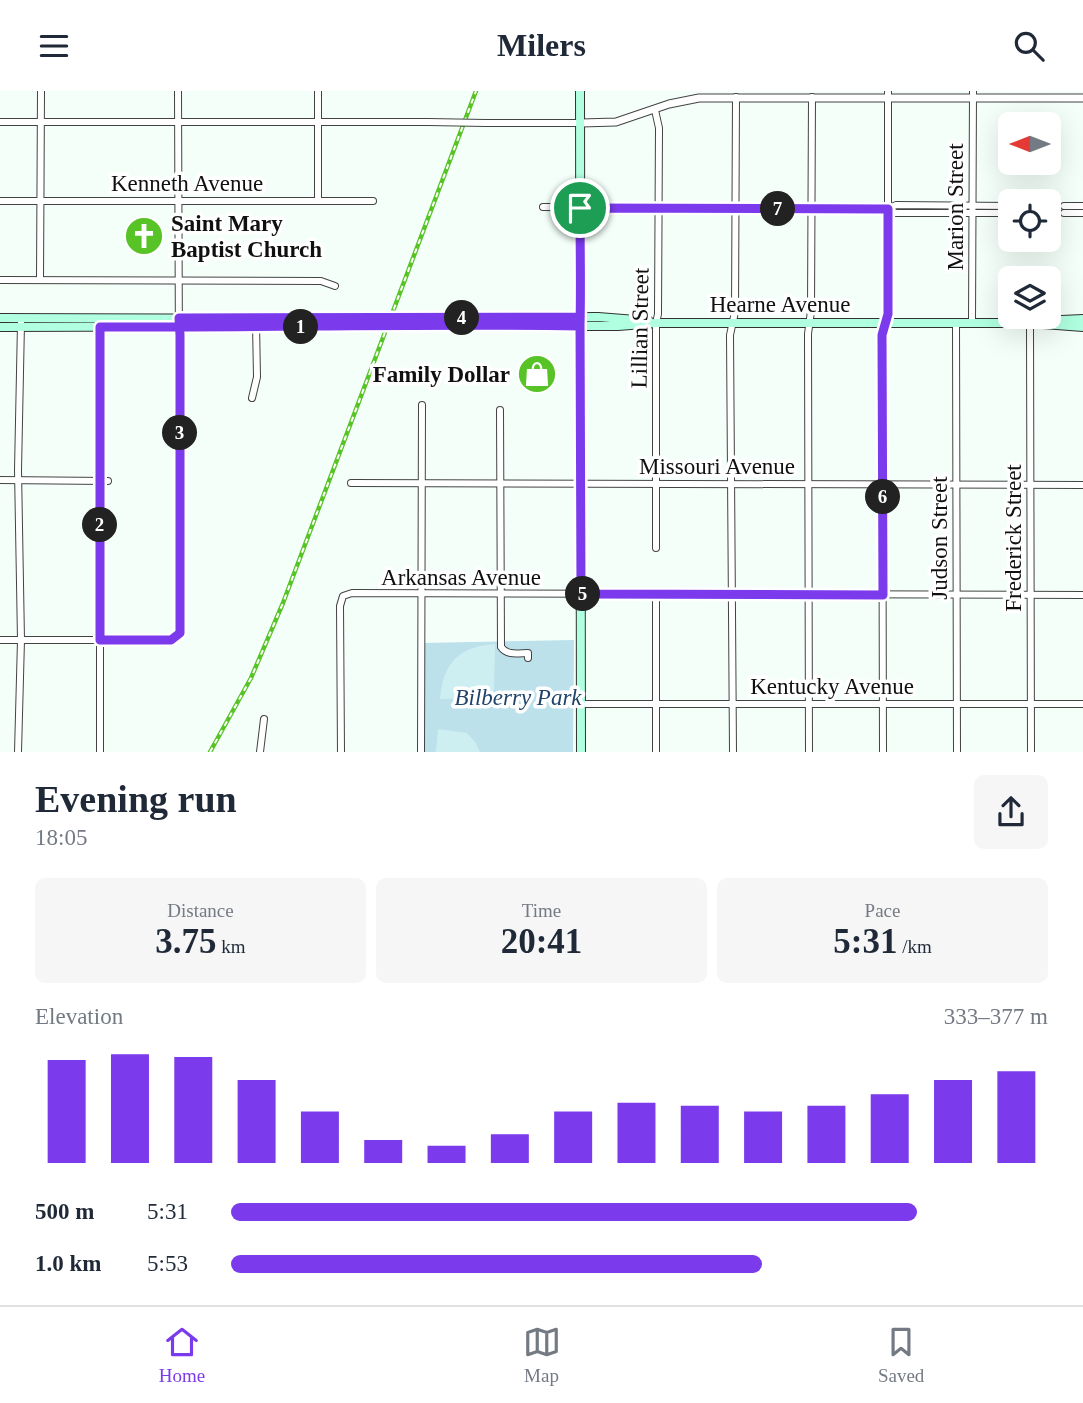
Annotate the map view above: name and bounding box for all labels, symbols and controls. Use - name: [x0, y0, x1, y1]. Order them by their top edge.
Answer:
- icon: menu: [35, 27, 73, 65]
- text: Milers: [497, 27, 586, 63]
- icon: search: [1010, 27, 1048, 65]
- north arrow: [998, 112, 1060, 175]
- map controls: [998, 112, 1061, 329]
- street label: Marion Street: [943, 143, 968, 271]
- street label: Kenneth Avenue: [111, 171, 263, 196]
- pin: [550, 178, 610, 238]
- icon: arrive: [561, 189, 599, 227]
- button: locate: [998, 189, 1061, 252]
- pin: 7: [760, 191, 796, 227]
- text: 7: [773, 198, 782, 219]
- place label: Saint Mary Baptist Church: [171, 211, 322, 262]
- church icon: Saint Mary Baptist Church: [123, 215, 165, 257]
- button: layers: [998, 266, 1061, 329]
- street label: Lillian Street: [626, 267, 654, 389]
- street label: Hearne Avenue: [710, 292, 850, 317]
- pin: 4: [444, 301, 480, 335]
- text: 4: [457, 307, 466, 328]
- pin: 1: [284, 309, 318, 345]
- text: 1: [296, 316, 305, 337]
- shop icon: Family Dollar: [516, 353, 558, 395]
- place label: Family Dollar: [373, 362, 510, 387]
- pin: 3: [162, 415, 198, 451]
- text: 3: [175, 422, 184, 443]
- street label: Missouri Avenue: [639, 454, 795, 479]
- street label: Frederick Street: [1001, 464, 1026, 612]
- street label: Judson Street: [927, 476, 952, 600]
- pin: 6: [866, 479, 900, 515]
- text: 6: [878, 486, 887, 507]
- pin: 2: [82, 507, 118, 543]
- text: 2: [95, 514, 104, 535]
- street label: Arkansas Avenue: [381, 565, 541, 590]
- pin: 5: [566, 577, 600, 611]
- text: 5: [578, 583, 587, 604]
- street label: Kentucky Avenue: [750, 674, 914, 699]
- park label: Bilberry Park: [454, 685, 582, 710]
- button: share: [974, 775, 1048, 849]
- text: Evening run: [35, 778, 237, 820]
- text: 18:05: [35, 825, 87, 850]
- text: Distance: [167, 900, 234, 921]
- text: Time: [522, 900, 561, 921]
- text: Pace: [865, 900, 900, 921]
- text: 3.75: [155, 922, 217, 961]
- text: 20:41: [501, 922, 582, 961]
- text: 5:31: [833, 922, 897, 961]
- text: km: [217, 936, 246, 957]
- text: /km: [897, 936, 932, 957]
- text: Elevation: [35, 1004, 123, 1029]
- text: 333–377 m: [944, 1004, 1048, 1029]
- text: 500 m: [35, 1199, 94, 1224]
- text: 5:31: [147, 1199, 188, 1224]
- text: 1.0 km: [35, 1251, 101, 1276]
- text: 5:53: [147, 1251, 188, 1276]
- tab: Home: [159, 1323, 205, 1387]
- tab: Map: [523, 1323, 561, 1387]
- tab: Saved: [878, 1323, 924, 1387]

